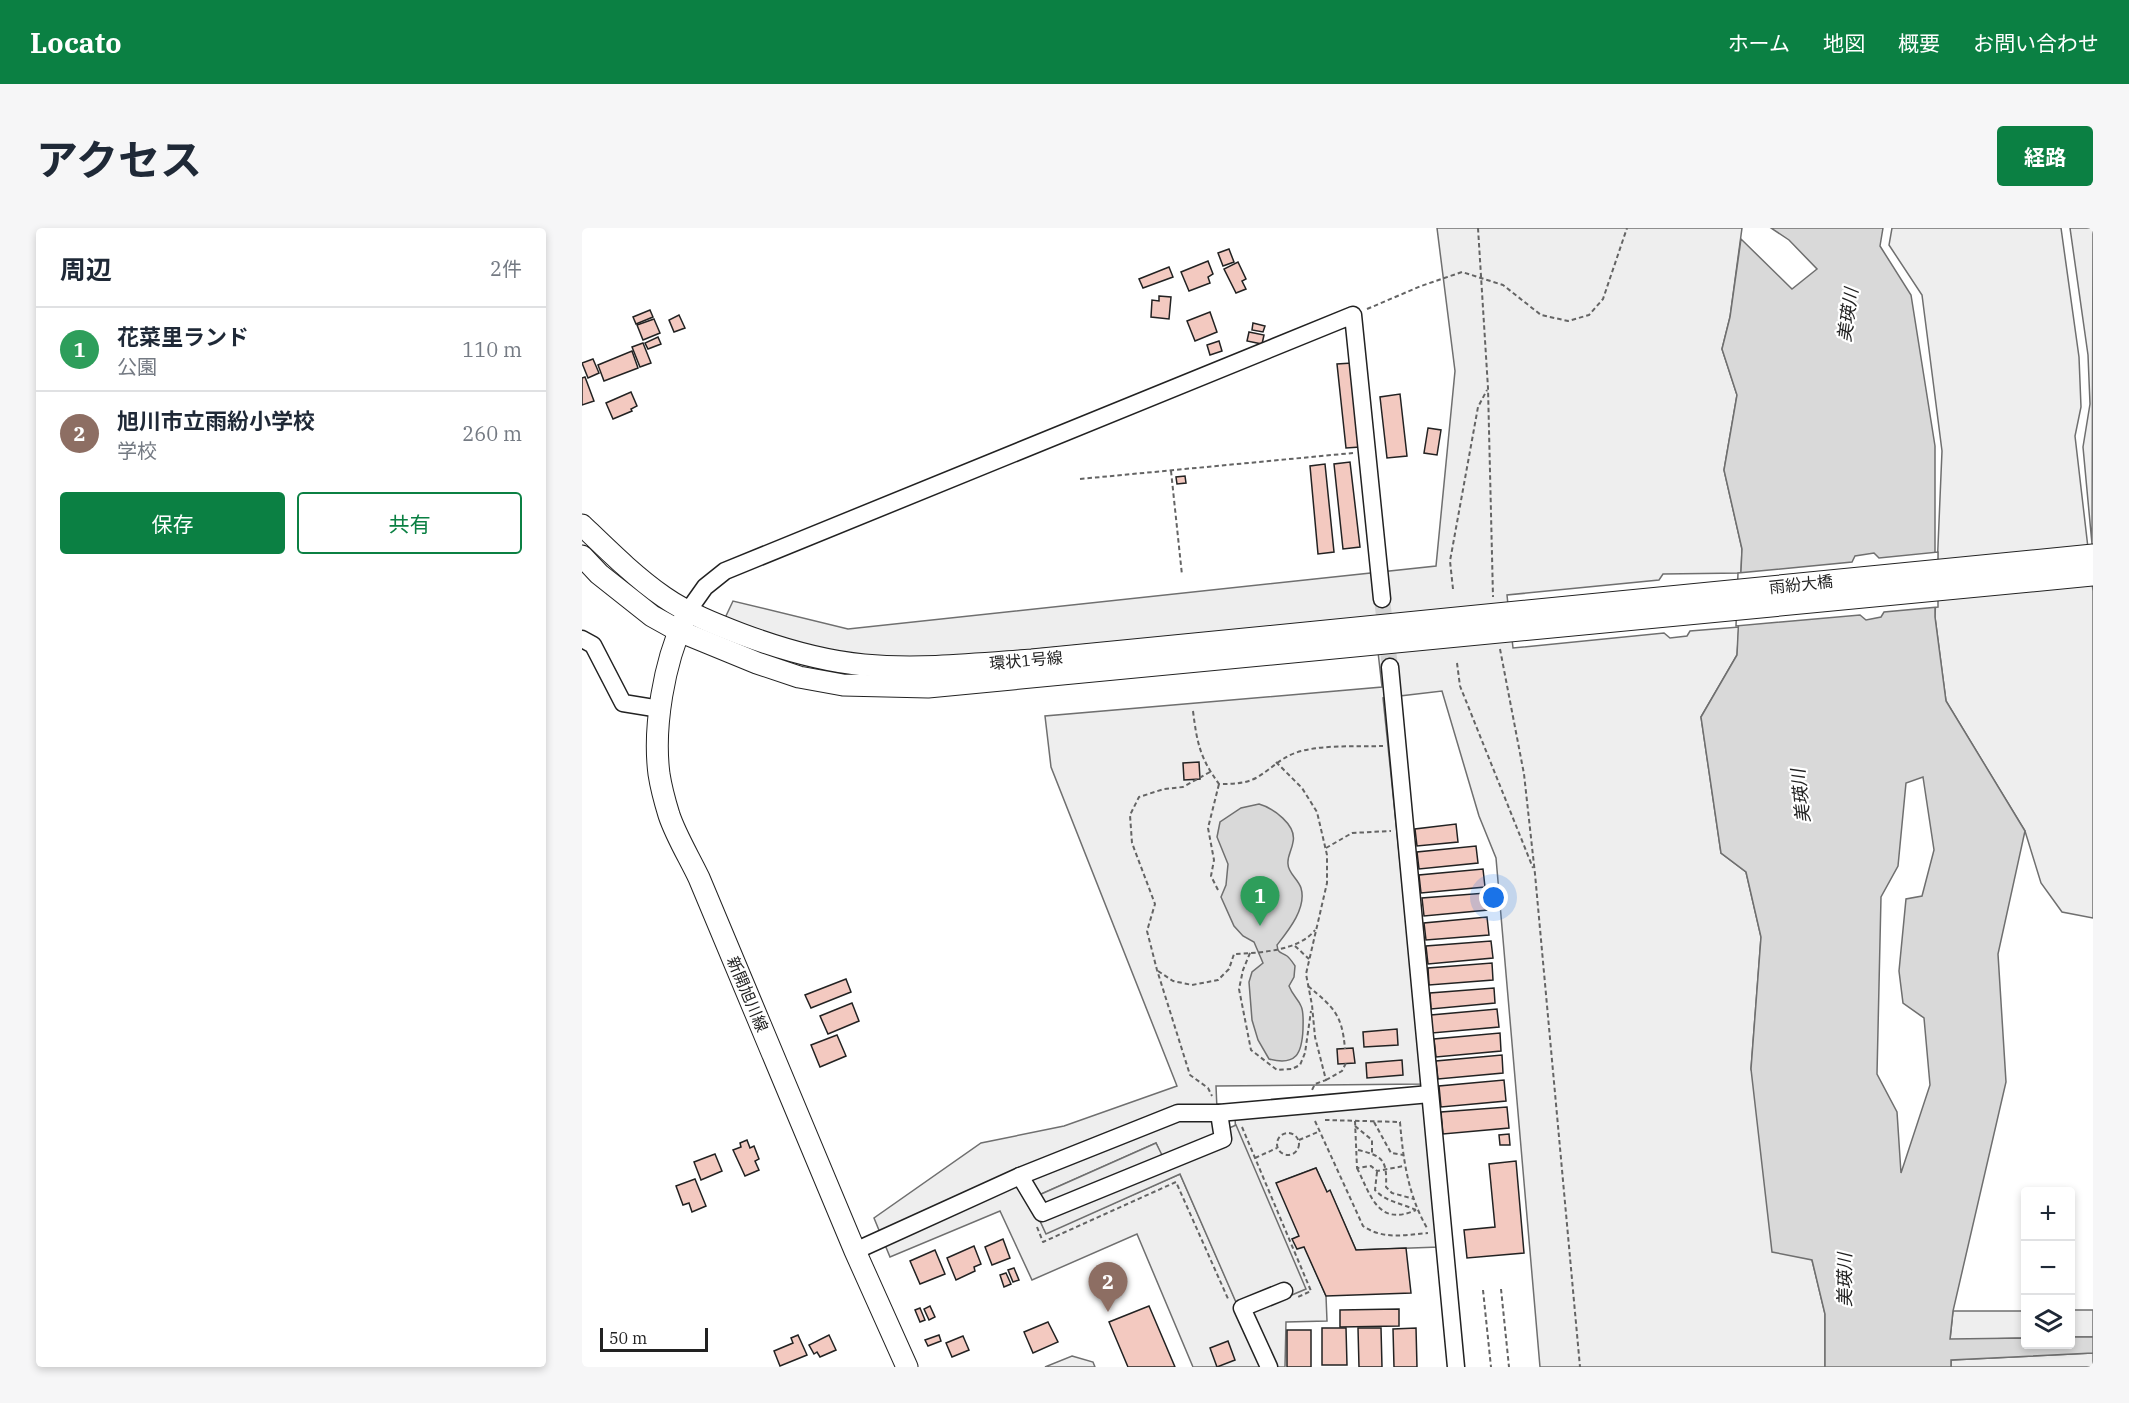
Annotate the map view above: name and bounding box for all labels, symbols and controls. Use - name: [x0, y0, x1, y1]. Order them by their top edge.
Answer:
- text: Locato: [30, 24, 122, 61]
- text: ホーム: [1728, 29, 1790, 57]
- text: 地図: [1823, 29, 1865, 57]
- text: 概要: [1898, 29, 1940, 57]
- text: お問い合わせ: [1973, 29, 2099, 57]
- button: 経路: [1997, 126, 2093, 186]
- text: アクセス: [36, 132, 202, 187]
- text: 周辺: [60, 252, 112, 286]
- text: 2件: [490, 255, 522, 282]
- water label: 美瑛川: [1832, 285, 1863, 343]
- text: 花菜里ランド: [117, 322, 249, 351]
- text: 1: [74, 336, 86, 363]
- text: 110 m: [462, 336, 522, 363]
- text: 公園: [117, 353, 157, 380]
- text: 旭川市立雨紛小学校: [117, 406, 315, 435]
- text: 2: [74, 420, 86, 447]
- text: 260 m: [462, 420, 522, 447]
- text: 学校: [117, 437, 157, 464]
- button: 保存: [60, 492, 285, 554]
- button: 共有: [297, 492, 522, 554]
- street label: 雨紛大橋: [1768, 571, 1834, 597]
- street label: 環状1号線: [988, 647, 1064, 673]
- water label: 美瑛川: [1786, 766, 1815, 824]
- pin: 1: [1240, 876, 1280, 926]
- your location: [1479, 883, 1508, 912]
- street label: 新開旭川線: [723, 953, 773, 1035]
- map controls: [2021, 1187, 2075, 1349]
- button: +: [2021, 1187, 2075, 1241]
- button: −: [2021, 1241, 2075, 1295]
- water label: 美瑛川: [1833, 1251, 1856, 1307]
- pin: 2: [1088, 1262, 1128, 1312]
- button: layers: [2021, 1295, 2075, 1349]
- scale bar: [600, 1325, 708, 1352]
- text: 50 m: [609, 1328, 647, 1348]

